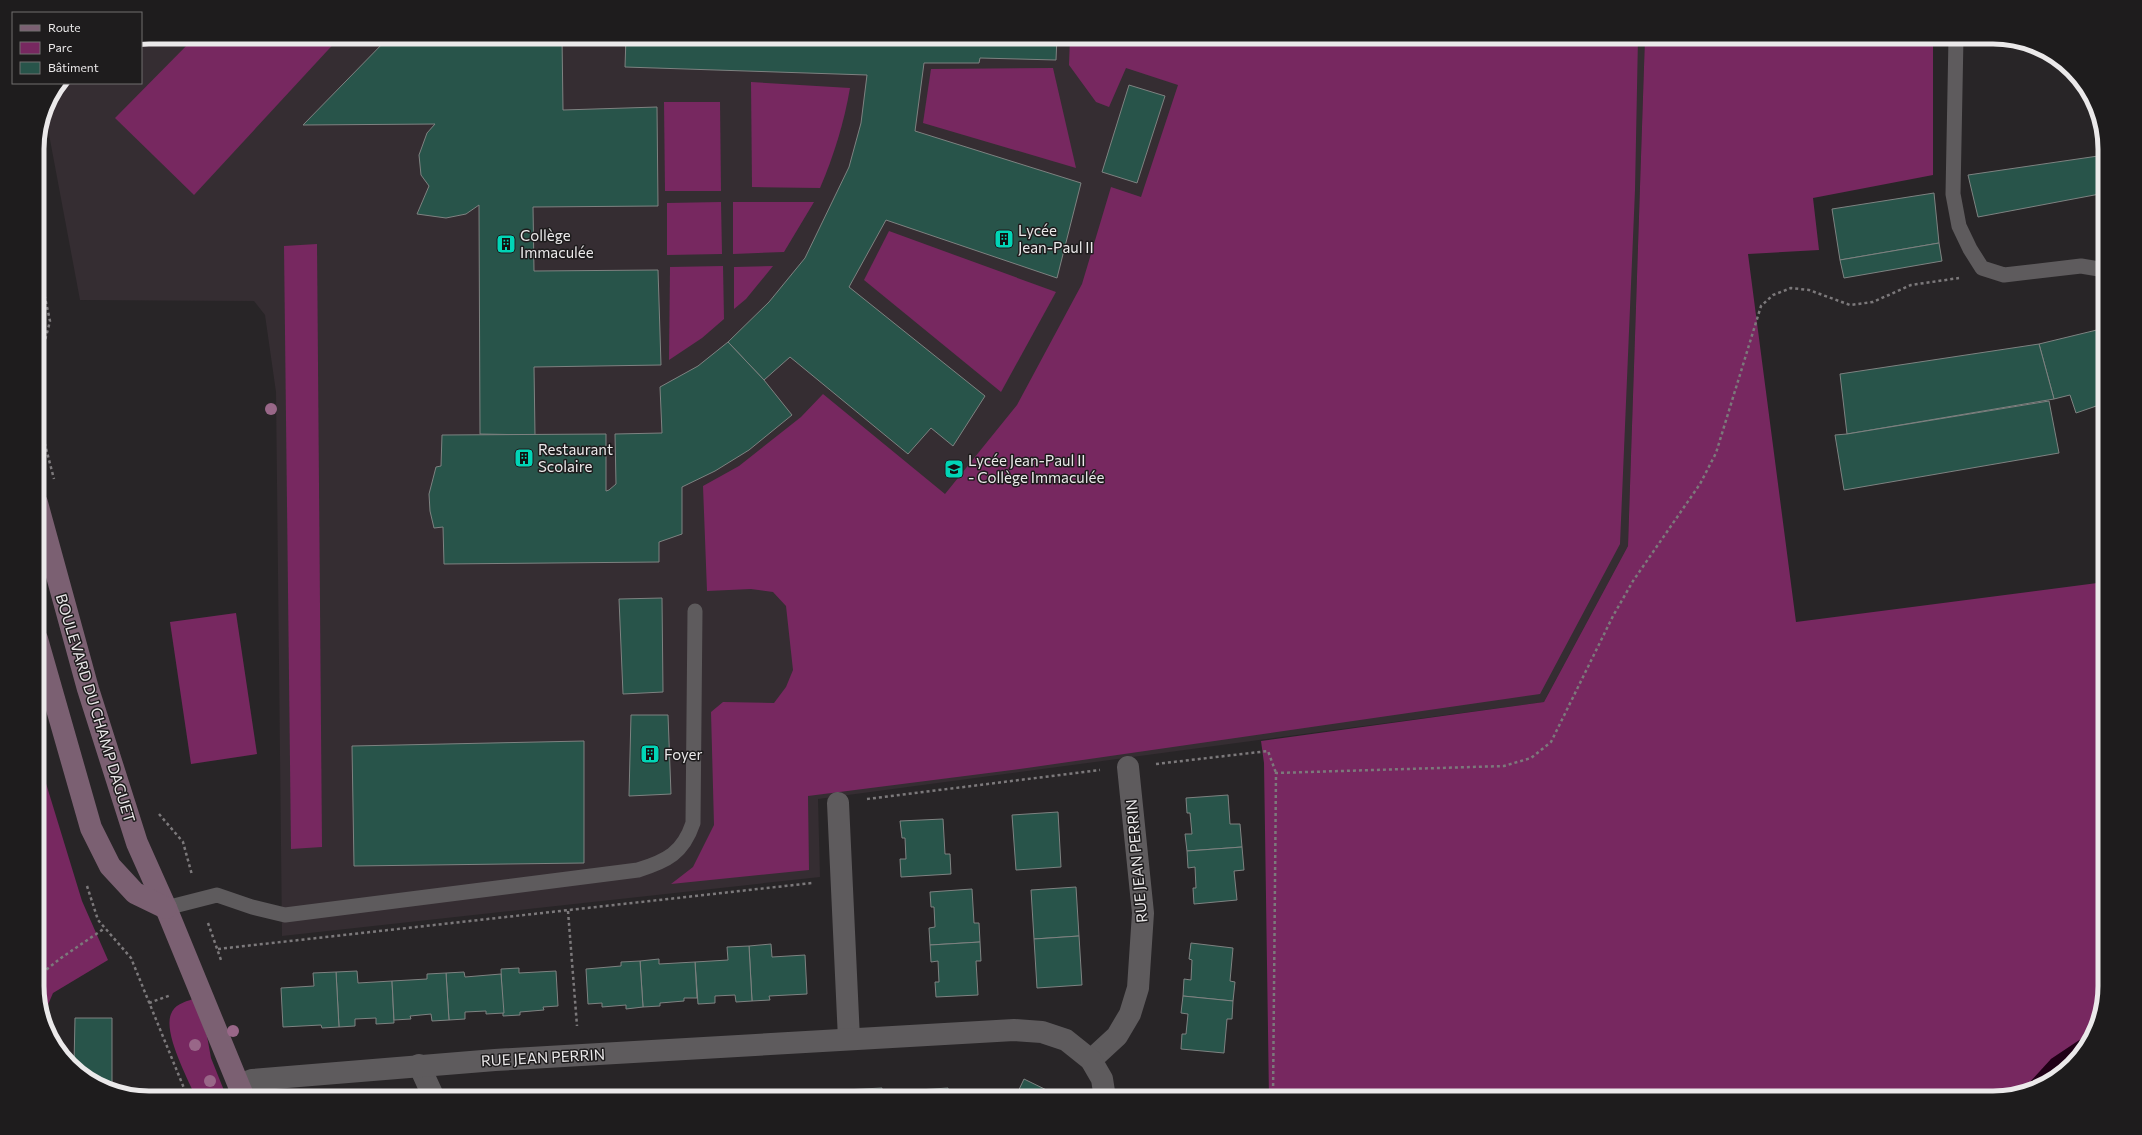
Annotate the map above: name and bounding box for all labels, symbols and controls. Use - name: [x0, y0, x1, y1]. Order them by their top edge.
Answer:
- legend: [12, 12, 142, 84]
- text: Route: [48, 20, 81, 34]
- text: Parc: [48, 40, 72, 54]
- text: Bâtiment: [48, 60, 99, 74]
- place label: Lycée Jean-Paul II: [1018, 221, 1094, 256]
- place label: Collège Immaculée: [520, 226, 594, 261]
- building icon: Lycée Jean-Paul II: [993, 228, 1015, 250]
- building icon: Collège Immaculée: [495, 233, 517, 255]
- place label: Restaurant Scolaire: [538, 440, 613, 475]
- building icon: Restaurant Scolaire: [513, 447, 535, 469]
- place label: Lycée Jean-Paul II - Collège Immaculée: [968, 451, 1104, 486]
- school or university icon: Lycée Jean-Paul II - Collège Immaculée: [943, 458, 965, 480]
- street label: BOULEVARD DU CHAMP DAGUET: [53, 591, 140, 825]
- building icon: Foyer: [639, 743, 661, 765]
- place label: Foyer: [664, 745, 702, 763]
- street label: RUE JEAN PERRIN: [1122, 798, 1150, 924]
- street label: RUE JEAN PERRIN: [481, 1045, 605, 1069]

